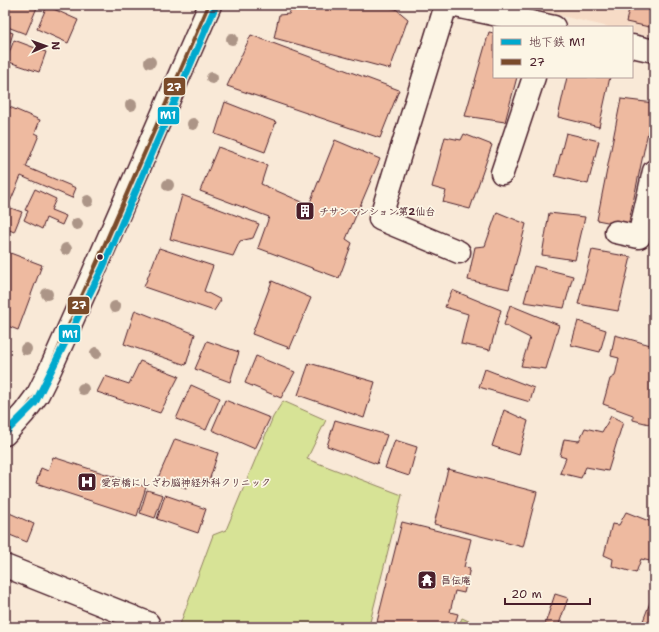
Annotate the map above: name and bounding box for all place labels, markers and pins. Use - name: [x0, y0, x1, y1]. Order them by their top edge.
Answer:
- building icon: チサンマンション第2仙台: [294, 200, 316, 222]
- place label: チサンマンション第2仙台: [319, 205, 435, 218]
- unlabelled marker: [95, 252, 105, 262]
- hospital icon: 愛宕橋にしざわ脳神経外科クリニック: [76, 471, 98, 493]
- place label: 愛宕橋にしざわ脳神経外科クリニック: [101, 476, 271, 489]
- temple icon: 昌伝庵: [416, 569, 438, 591]
- place label: 昌伝庵: [441, 574, 471, 587]

